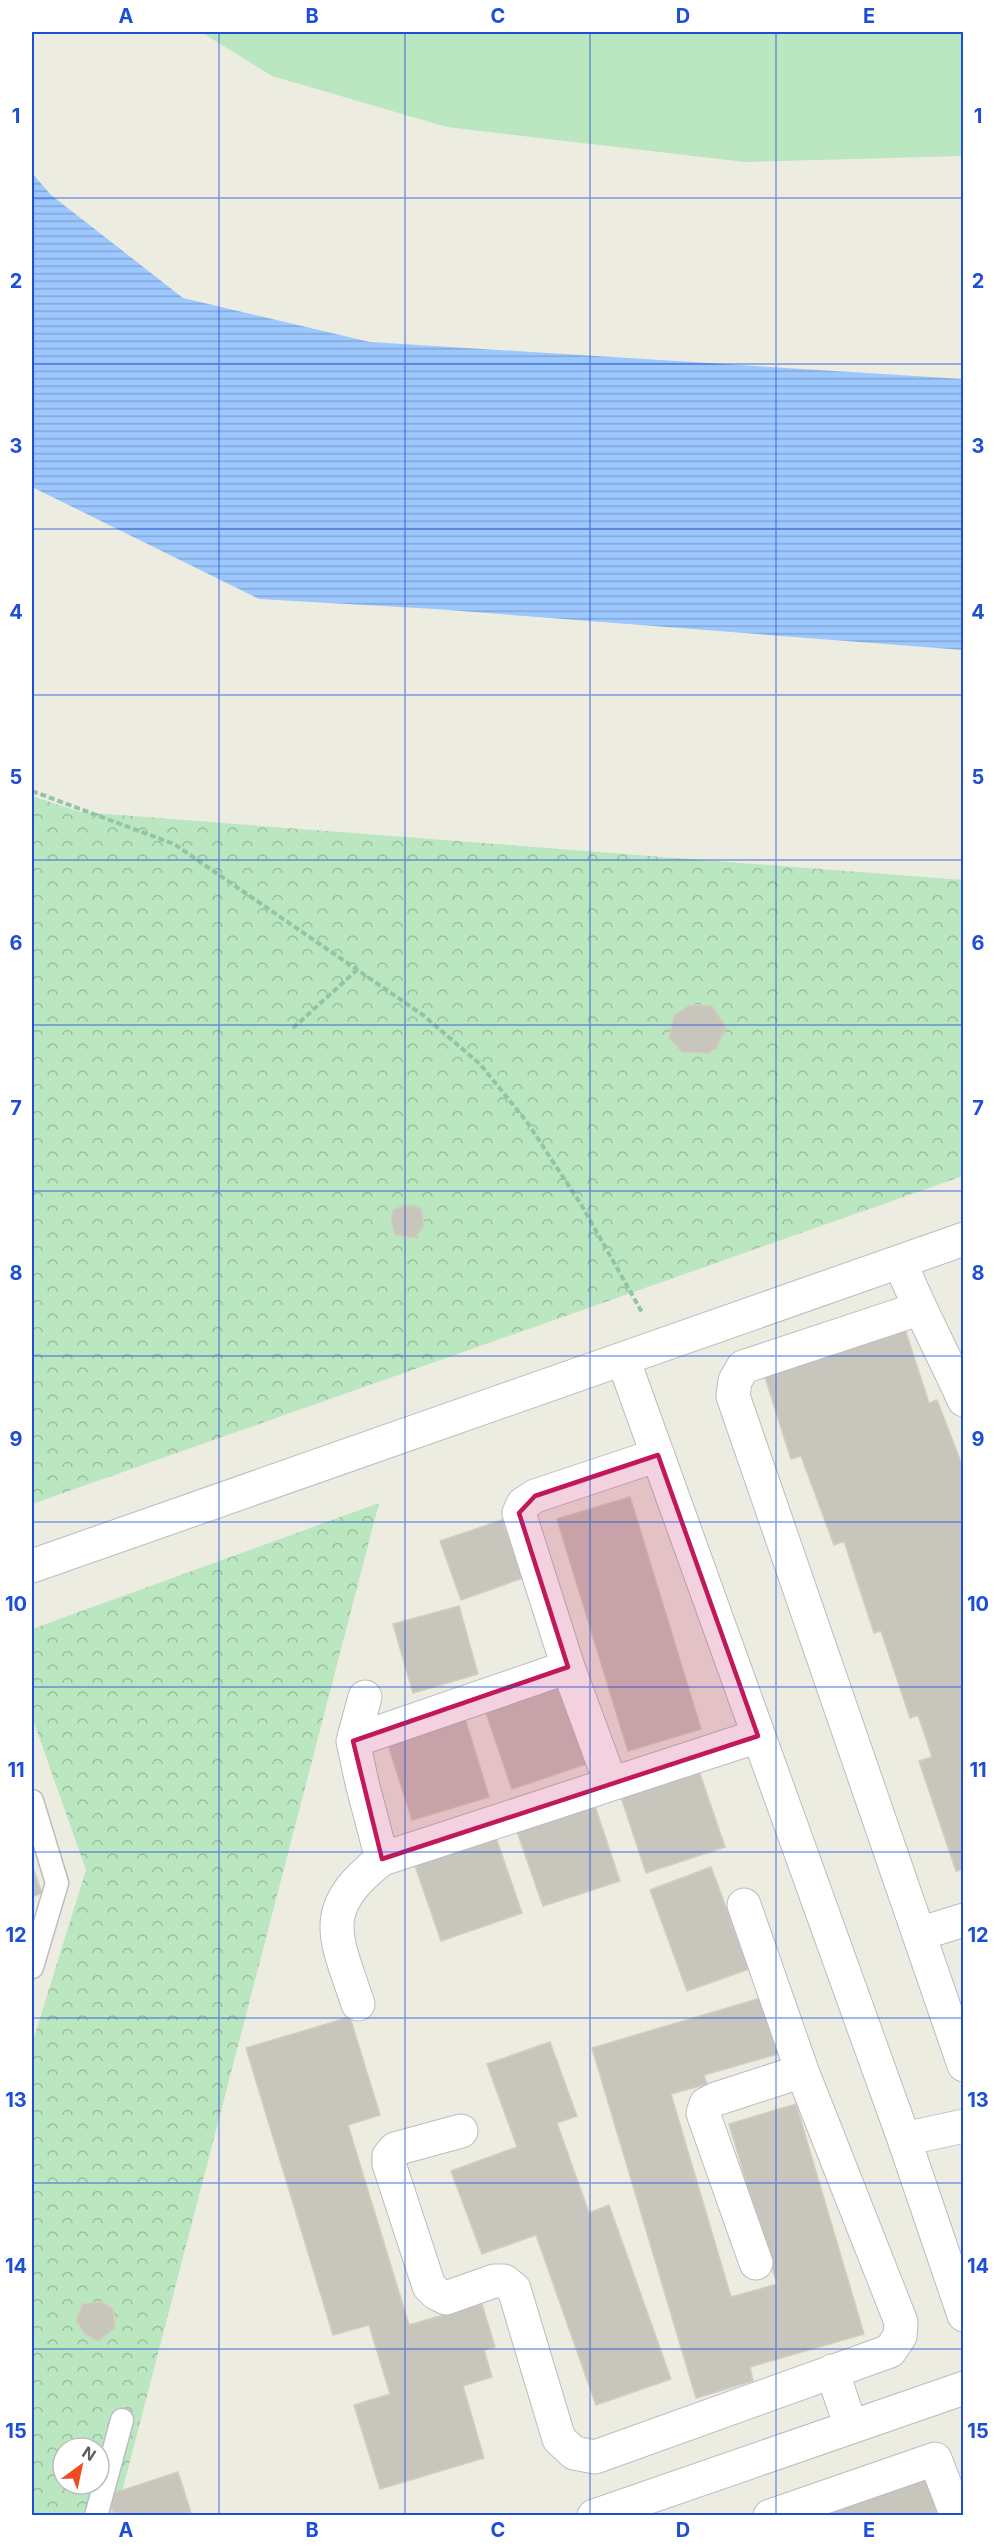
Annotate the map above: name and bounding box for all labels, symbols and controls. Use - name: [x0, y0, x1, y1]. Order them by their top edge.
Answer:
- text: A: [119, 4, 134, 28]
- text: B: [305, 4, 319, 28]
- text: C: [491, 4, 505, 28]
- text: D: [676, 4, 690, 28]
- text: E: [863, 4, 875, 28]
- text: 1: [12, 104, 20, 128]
- text: 1: [974, 104, 982, 128]
- text: 2: [10, 269, 22, 293]
- text: 2: [972, 269, 984, 293]
- text: 3: [10, 434, 22, 458]
- text: 3: [972, 434, 984, 458]
- text: 4: [9, 600, 23, 624]
- text: 4: [971, 600, 985, 624]
- text: 5: [10, 765, 22, 789]
- text: 5: [972, 765, 984, 789]
- text: 6: [10, 931, 23, 955]
- text: 6: [972, 931, 985, 955]
- text: 7: [10, 1096, 22, 1120]
- text: 7: [972, 1096, 984, 1120]
- text: 8: [9, 1261, 23, 1285]
- text: 8: [971, 1261, 985, 1285]
- text: 9: [10, 1427, 23, 1451]
- text: 9: [972, 1427, 985, 1451]
- text: 10: [5, 1592, 27, 1616]
- text: 10: [967, 1592, 989, 1616]
- text: 11: [7, 1758, 25, 1782]
- text: 11: [969, 1758, 987, 1782]
- text: 12: [5, 1923, 27, 1947]
- text: 12: [967, 1923, 989, 1947]
- text: 13: [5, 2088, 27, 2112]
- text: 13: [967, 2088, 989, 2112]
- text: 14: [5, 2254, 27, 2278]
- text: 14: [967, 2254, 989, 2278]
- text: 15: [5, 2419, 27, 2443]
- text: 15: [967, 2419, 989, 2443]
- north arrow: [51, 2436, 111, 2496]
- text: N: [79, 2442, 100, 2465]
- text: A: [119, 2518, 134, 2542]
- text: B: [305, 2518, 319, 2542]
- text: C: [491, 2518, 505, 2542]
- text: D: [676, 2518, 690, 2542]
- text: E: [863, 2518, 875, 2542]

